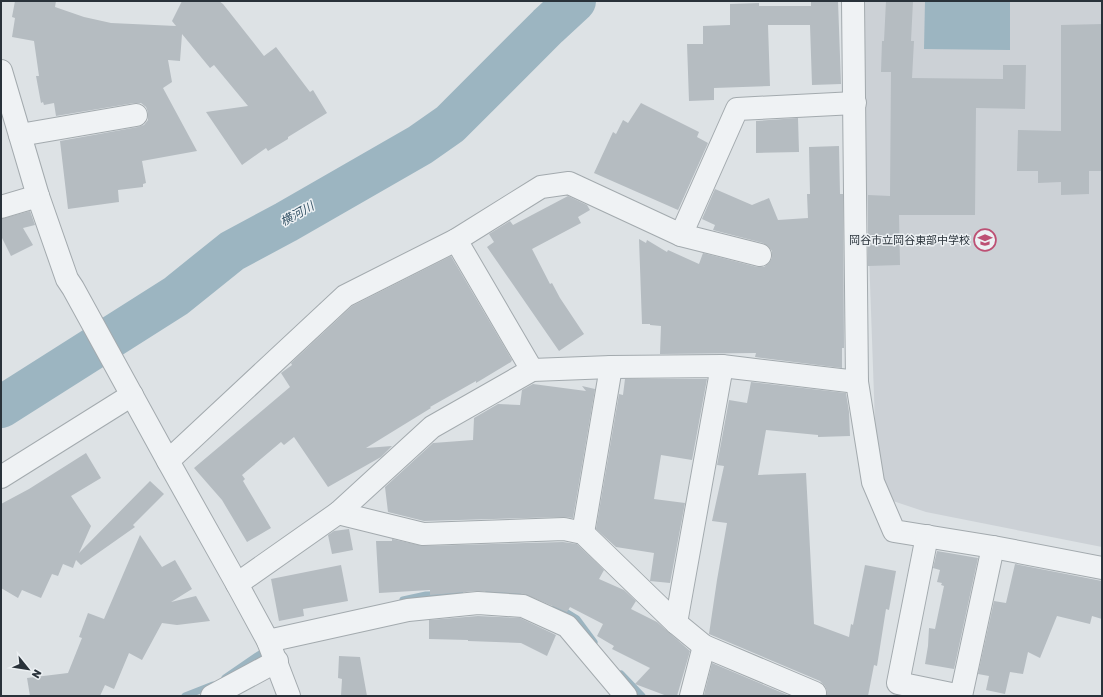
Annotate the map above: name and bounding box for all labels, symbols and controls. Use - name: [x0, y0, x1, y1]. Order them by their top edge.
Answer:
- water label: 横河川: [278, 198, 318, 229]
- school or university icon: 岡谷市立岡谷東部中学校: [972, 227, 998, 253]
- place label: 岡谷市立岡谷東部中学校: [849, 234, 970, 247]
- north arrow: [8, 649, 48, 689]
- text: N: [29, 667, 44, 680]

